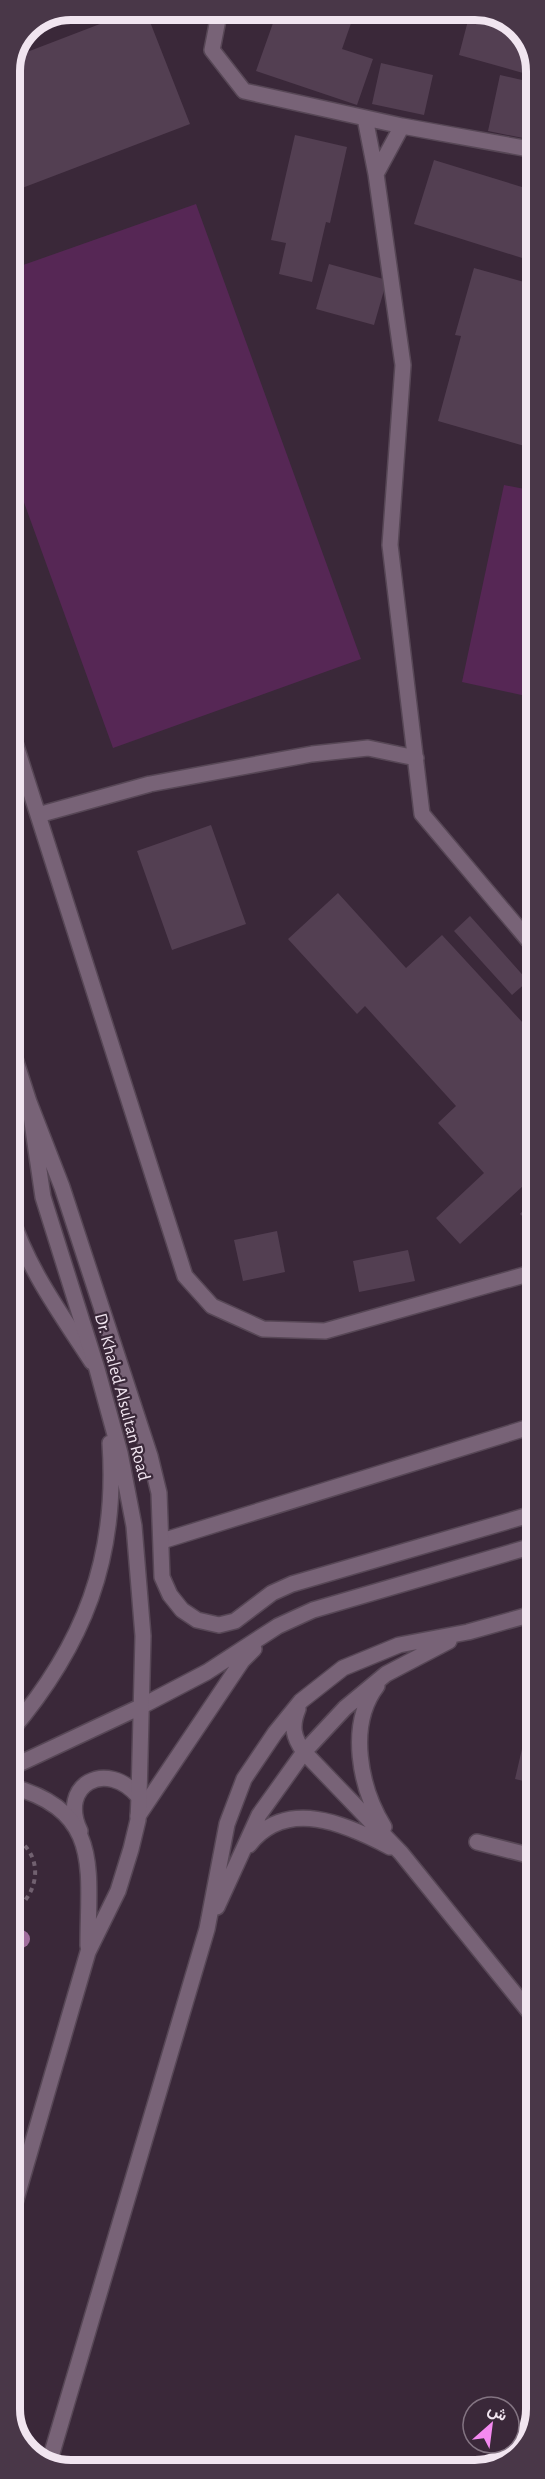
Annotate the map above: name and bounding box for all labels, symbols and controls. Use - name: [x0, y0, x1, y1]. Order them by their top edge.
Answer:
- street label: Dr. Khaled Alsultan Road: [91, 1311, 153, 1483]
- north arrow: [461, 2395, 521, 2455]
- text: ش: [485, 2401, 510, 2425]

